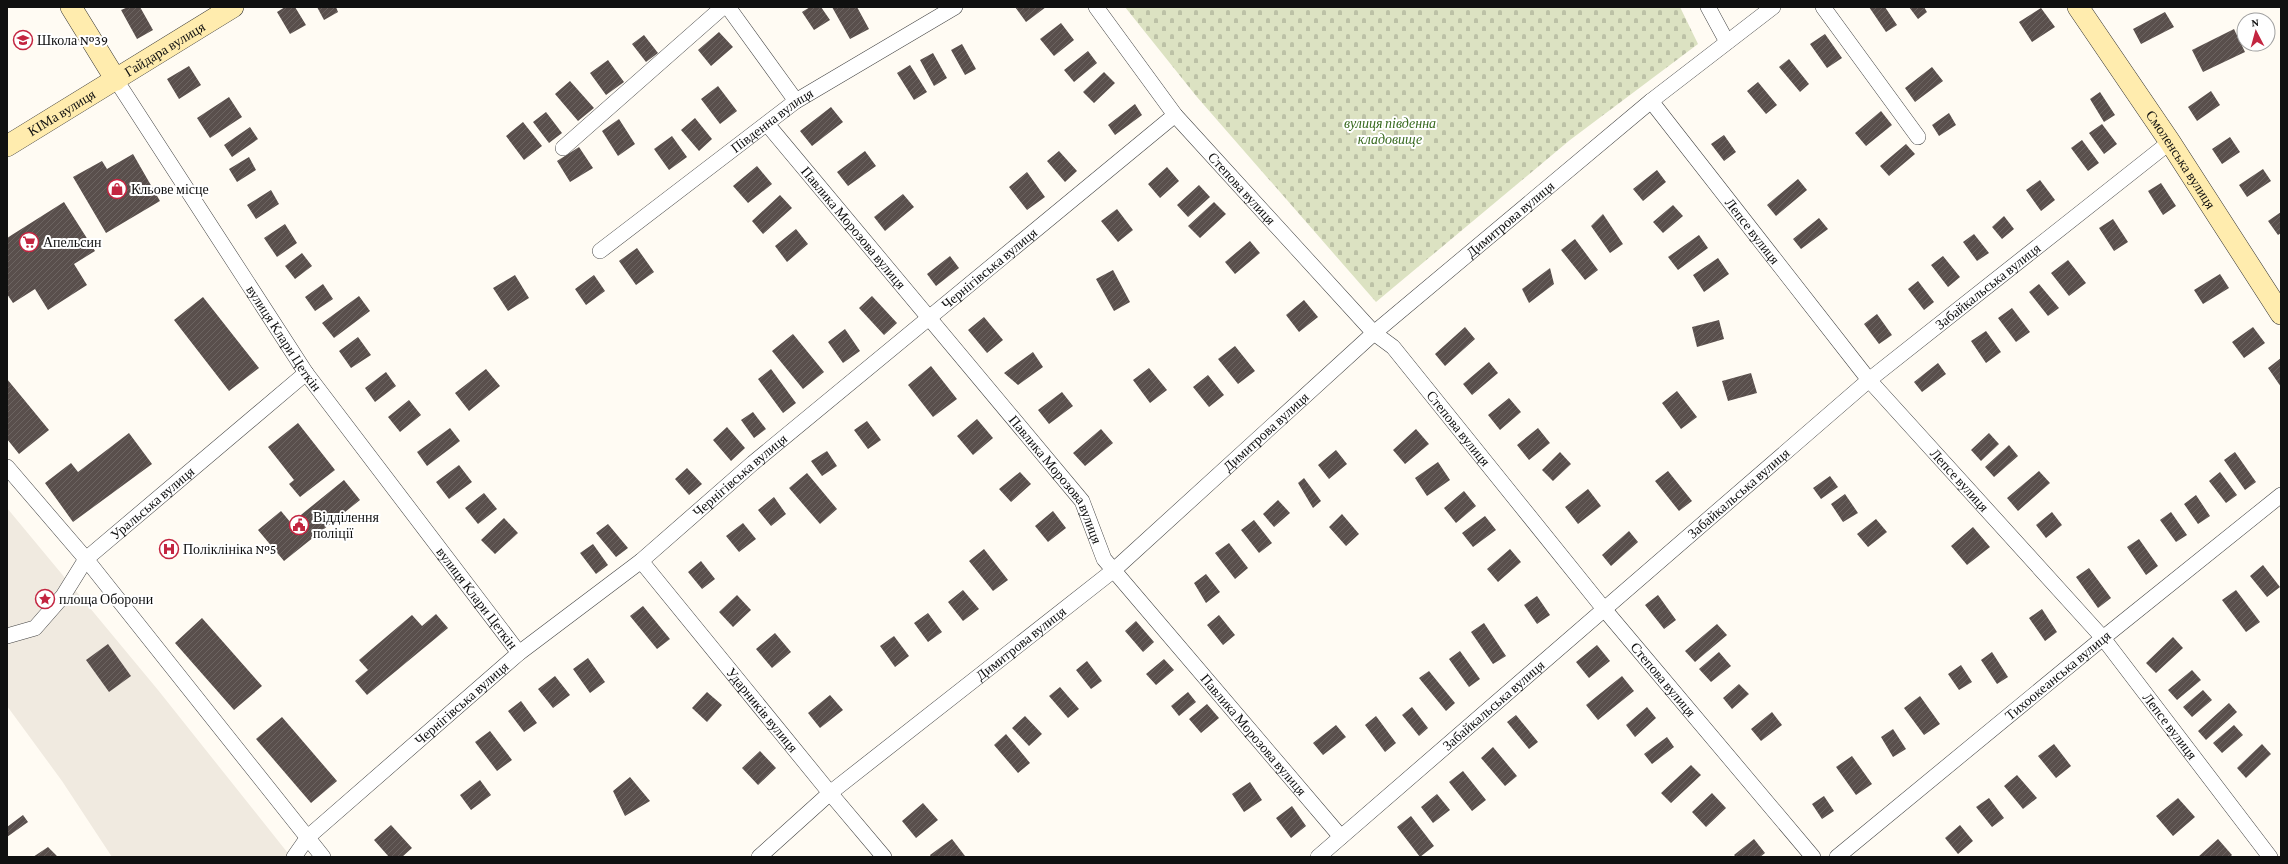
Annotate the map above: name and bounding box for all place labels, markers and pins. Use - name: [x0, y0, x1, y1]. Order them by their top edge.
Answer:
- school or university icon: Школа №39: [12, 29, 34, 51]
- place label: Школа №39: [37, 32, 108, 48]
- shop icon: Кльове місце: [106, 178, 128, 200]
- place label: Кльове місце: [131, 181, 209, 197]
- supermarket icon: Апельсин: [18, 231, 40, 253]
- place label: Апельсин: [43, 234, 102, 250]
- place label: Відділення поліції: [313, 509, 380, 541]
- public building icon: Відділення поліції: [288, 514, 310, 536]
- hospital icon: Поліклініка №5: [158, 538, 180, 560]
- place label: Поліклініка №5: [183, 541, 276, 557]
- place icon: площа Оборони: [34, 588, 56, 610]
- place label: площа Оборони: [59, 591, 154, 607]

